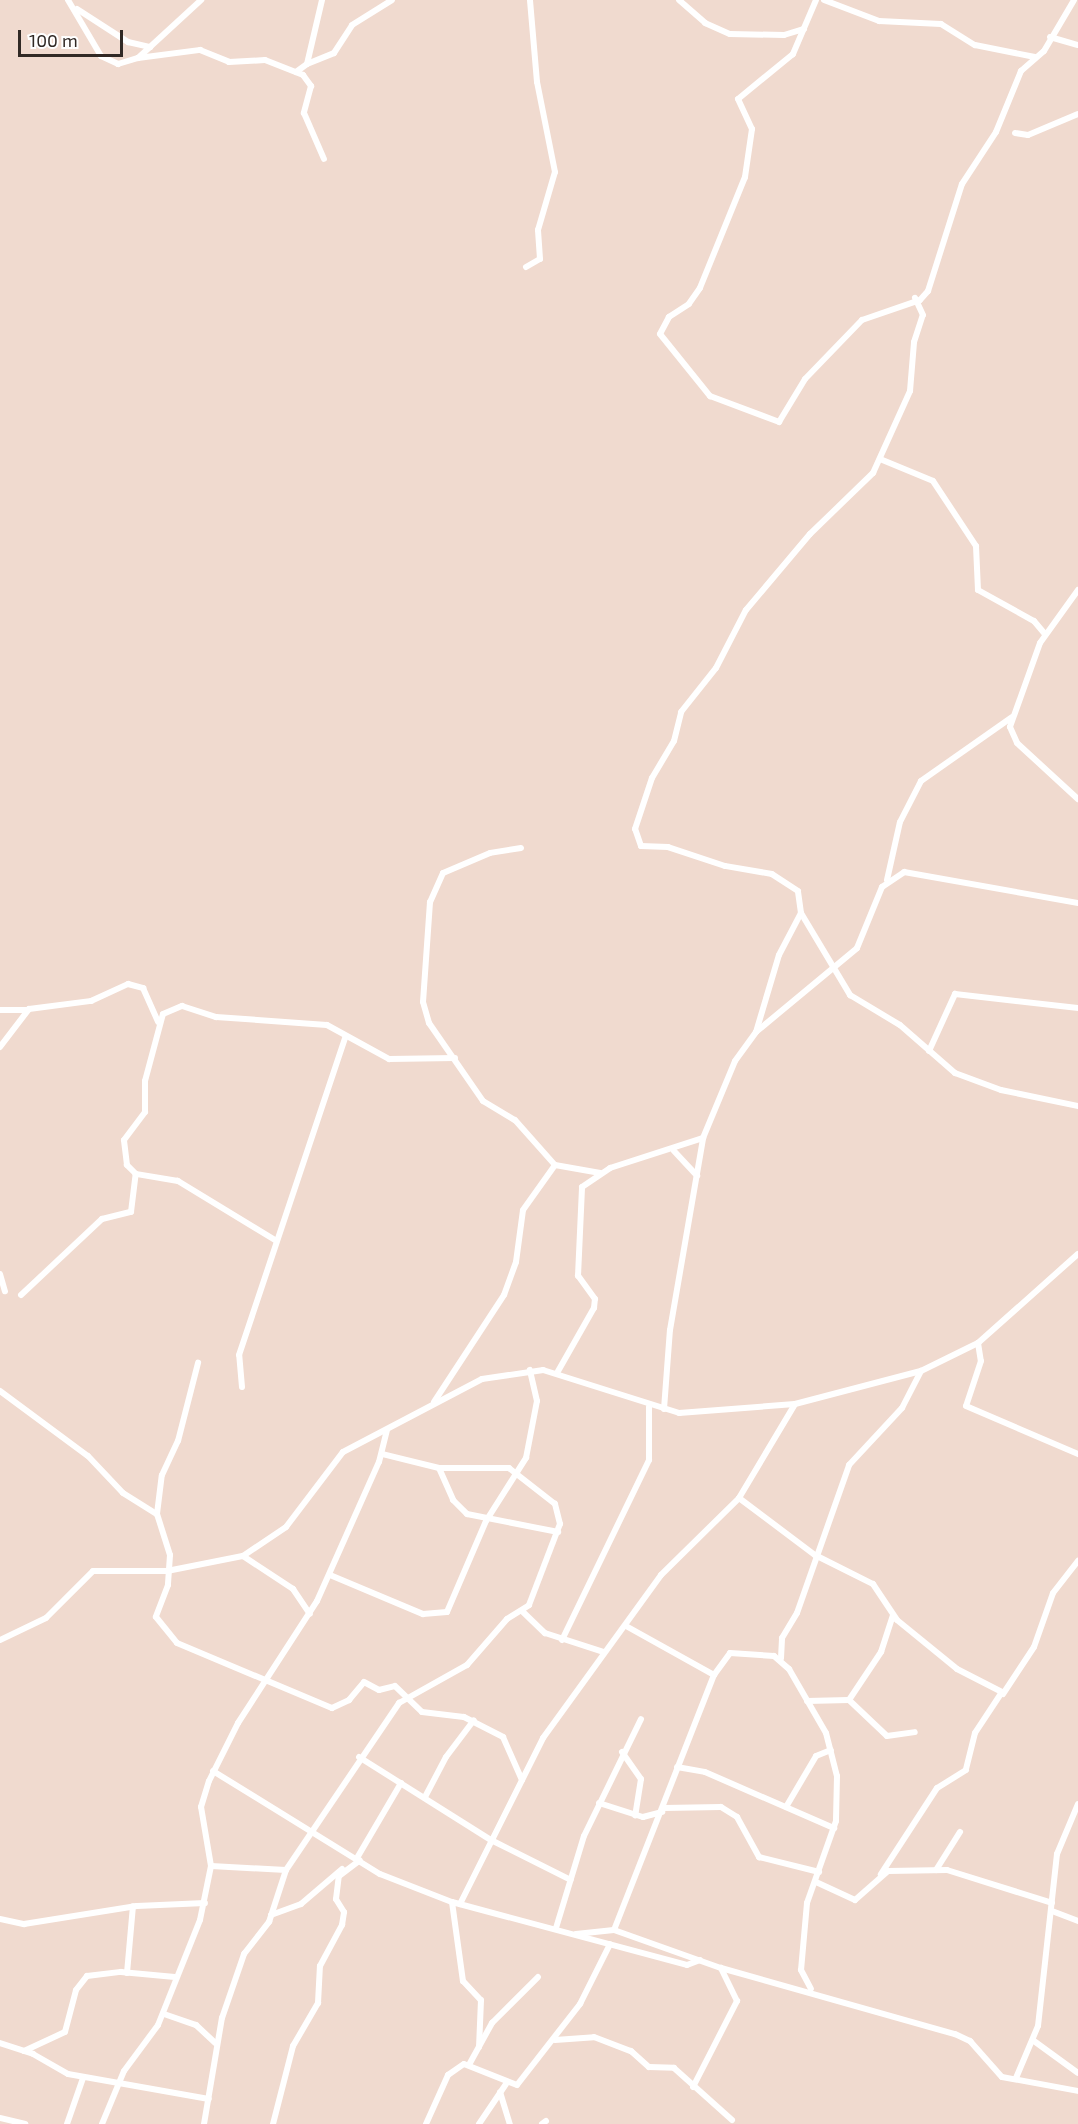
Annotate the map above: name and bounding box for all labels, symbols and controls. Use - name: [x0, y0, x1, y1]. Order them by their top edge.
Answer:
- scale bar: [21, 18, 126, 56]
- text: 100 m: [29, 29, 78, 51]

